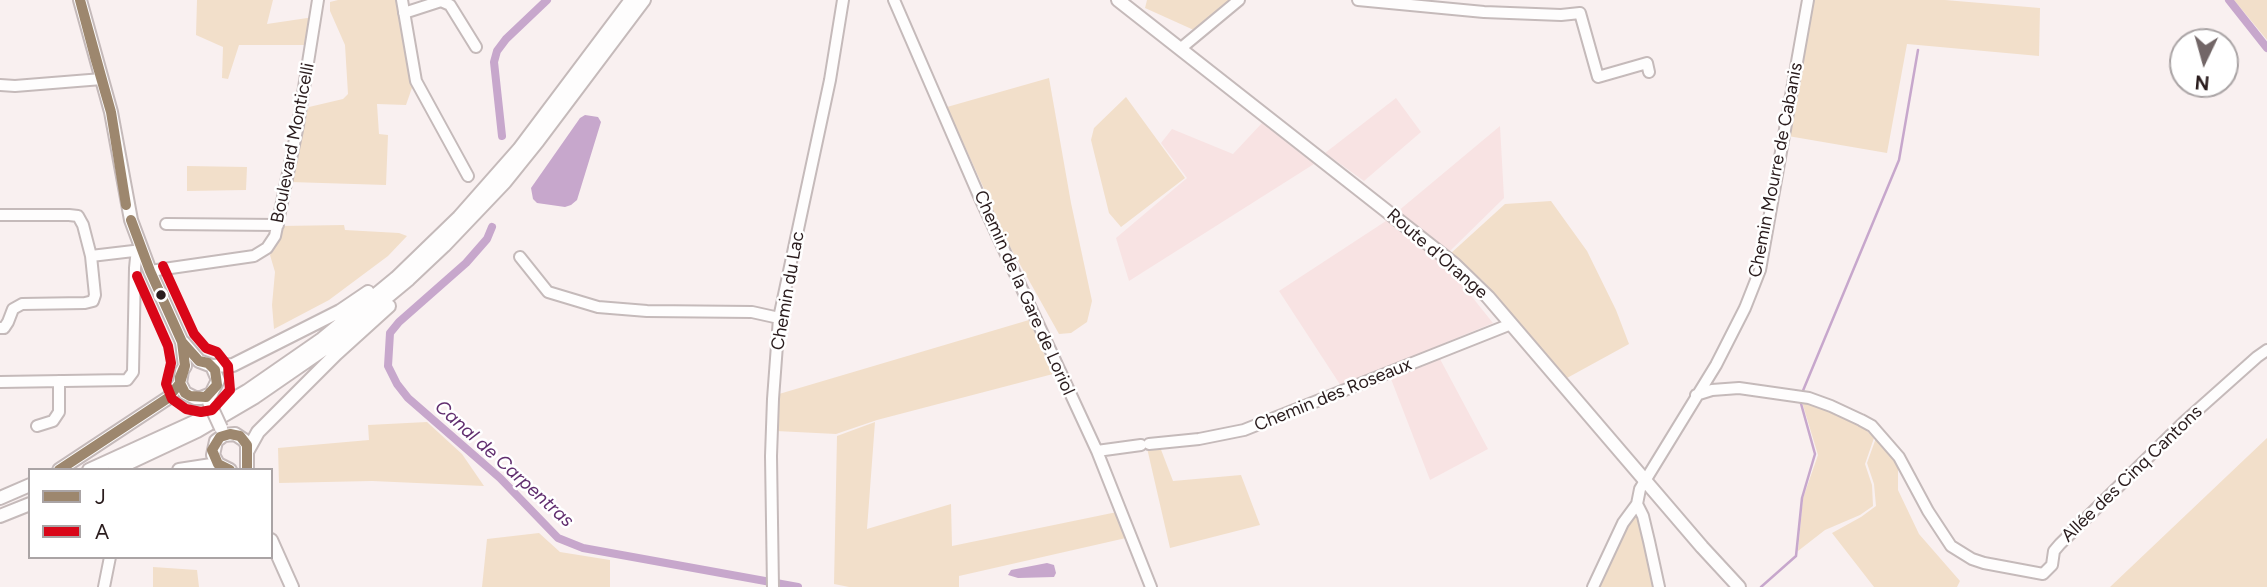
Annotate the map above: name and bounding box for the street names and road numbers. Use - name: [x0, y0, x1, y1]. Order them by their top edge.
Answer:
- street label: Boulevard Monticelli: [267, 61, 319, 225]
- street label: Chemin Mourre de Cabanis: [1745, 61, 1807, 279]
- street label: Chemin de la Gare de Loriol: [969, 187, 1079, 399]
- street label: Route d'Orange: [1382, 204, 1492, 304]
- street label: Chemin du Lac: [767, 230, 809, 352]
- street label: Chemin des Roseaux: [1251, 354, 1415, 436]
- street label: Allée des Cinq Cantons: [2057, 401, 2207, 547]

